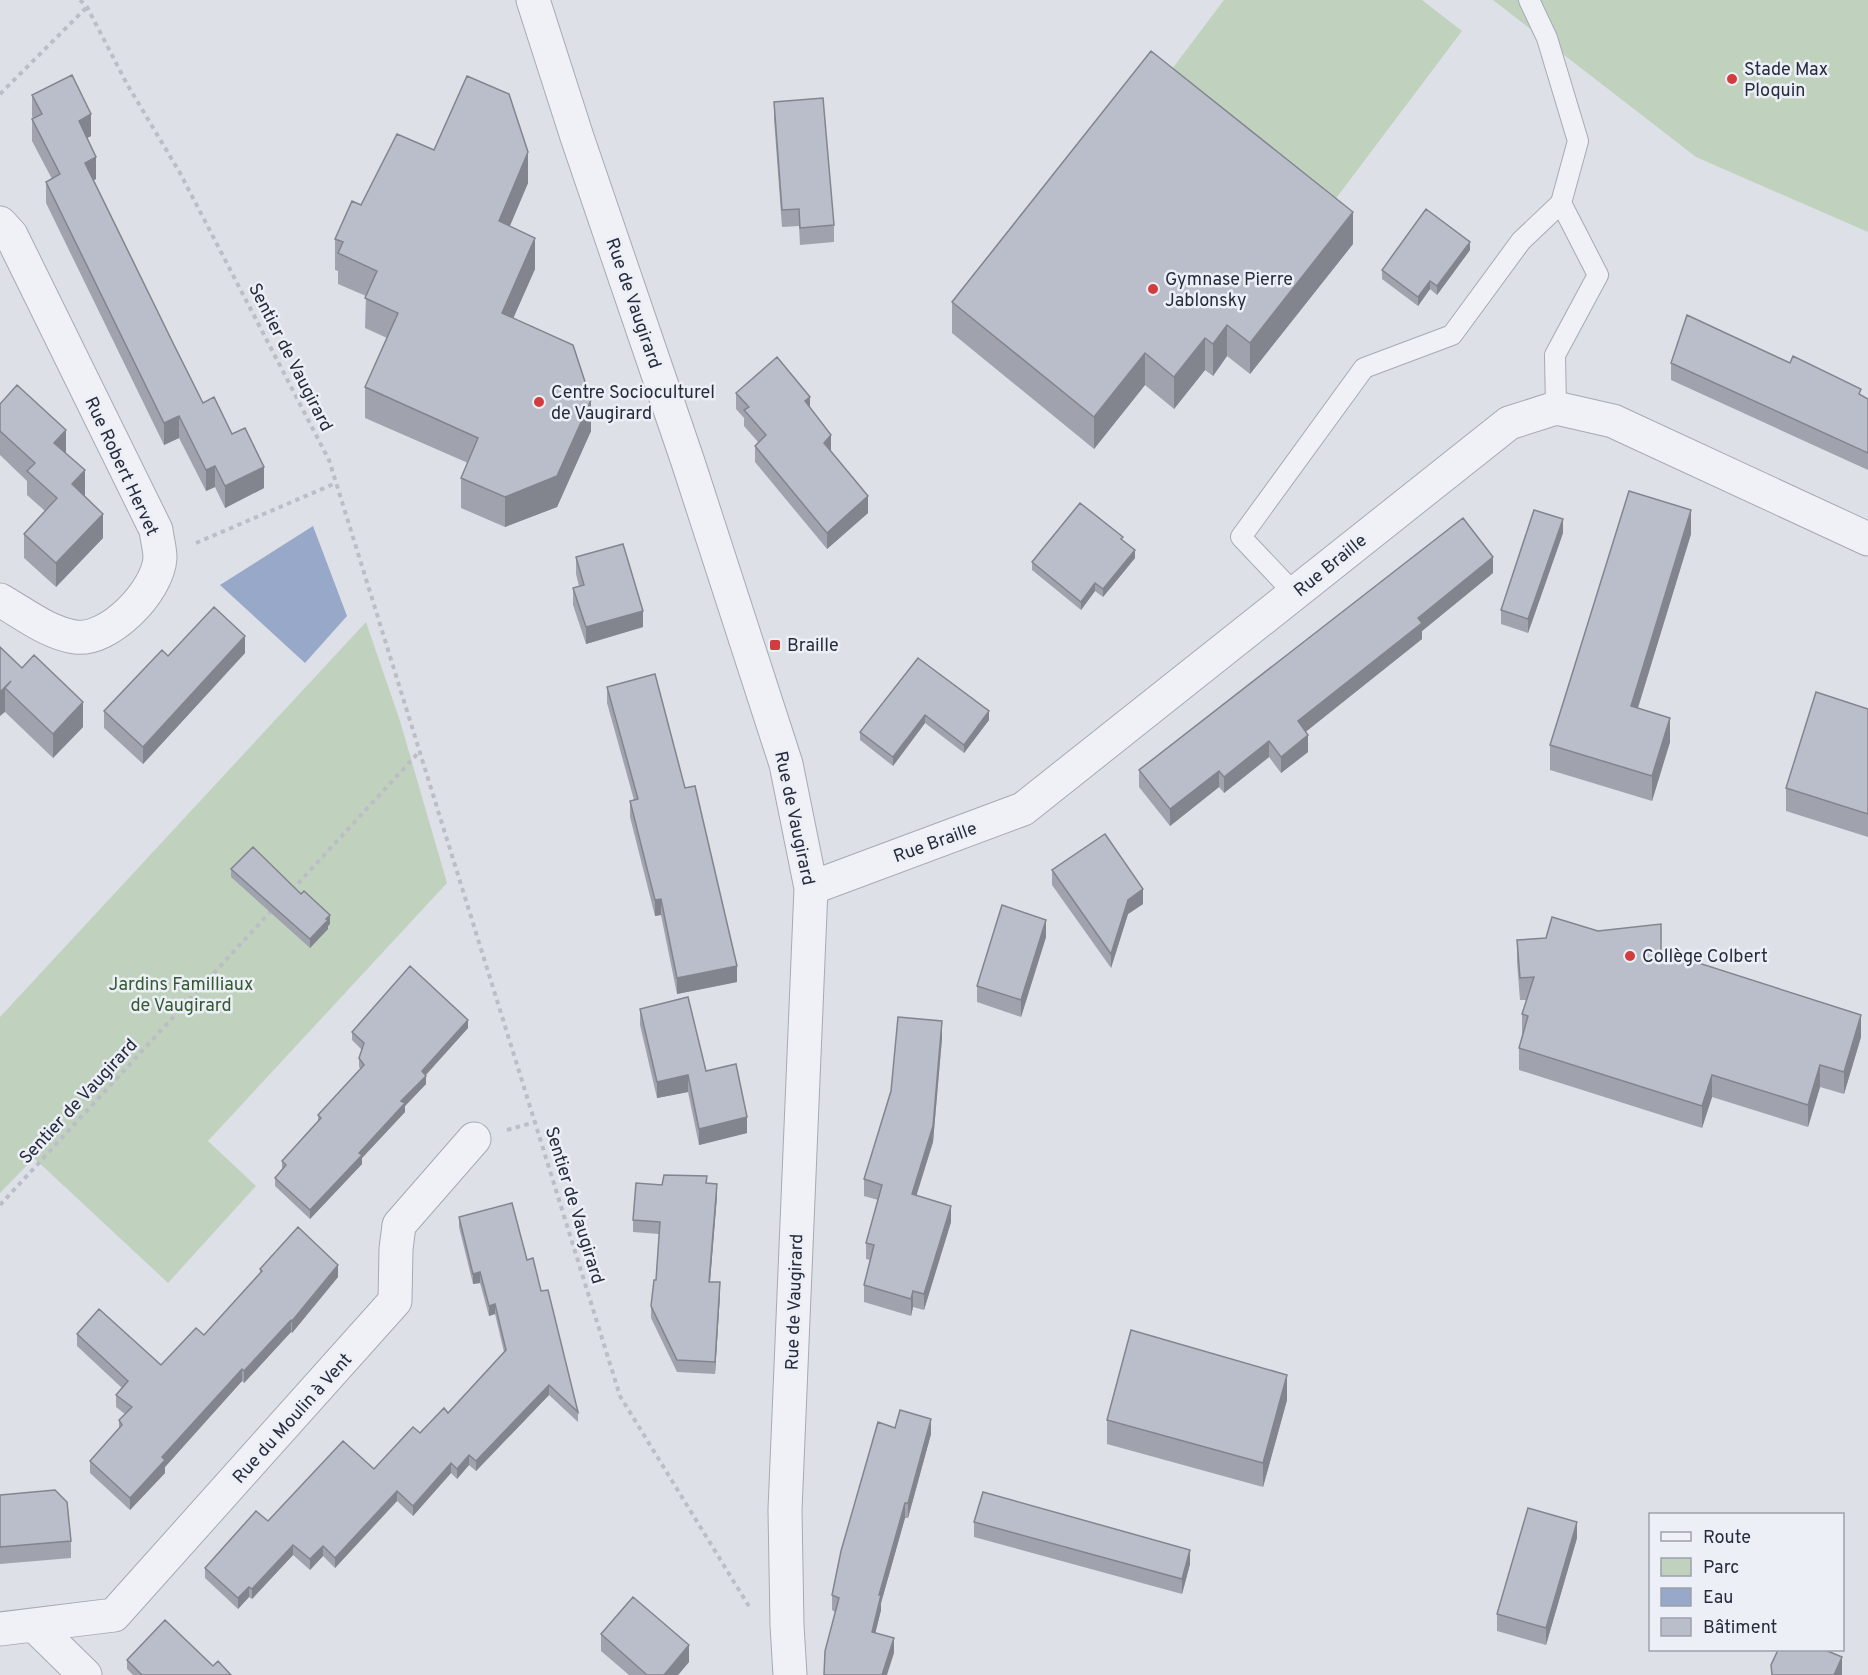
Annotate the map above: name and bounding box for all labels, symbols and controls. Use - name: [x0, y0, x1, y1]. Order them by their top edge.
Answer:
- place label: Stade Max Ploquin: [1744, 59, 1828, 103]
- marker: Stade Max Ploquin: [1725, 72, 1739, 86]
- street label: Rue de Vaugirard: [599, 235, 666, 372]
- place label: Gymnase Pierre Jablonsky: [1165, 269, 1293, 313]
- street label: Sentier de Vaugirard: [242, 280, 337, 436]
- marker: Gymnase Pierre Jablonsky: [1146, 282, 1160, 296]
- place label: Centre Socioculturel de Vaugirard: [551, 382, 715, 426]
- street label: Rue Robert Hervet: [78, 393, 163, 540]
- marker: Centre Socioculturel de Vaugirard: [532, 395, 546, 409]
- street label: Rue Braille: [1290, 530, 1372, 603]
- place label: Braille: [787, 635, 839, 658]
- marker: Braille: [768, 638, 782, 652]
- street label: Rue de Vaugirard: [768, 749, 819, 888]
- street label: Rue Braille: [891, 818, 980, 869]
- place label: Collège Colbert: [1642, 946, 1768, 969]
- marker: Collège Colbert: [1623, 949, 1637, 963]
- park label: Jardins Familliaux de Vaugirard: [109, 974, 253, 1018]
- street label: Sentier de Vaugirard: [15, 1034, 143, 1170]
- street label: Sentier de Vaugirard: [539, 1124, 608, 1287]
- street label: Rue de Vaugirard: [782, 1233, 809, 1371]
- street label: Rue du Moulin à Vent: [228, 1349, 358, 1489]
- legend: [1649, 1513, 1844, 1651]
- text: Route: [1703, 1527, 1751, 1550]
- text: Parc: [1703, 1557, 1739, 1580]
- text: Eau: [1703, 1587, 1733, 1610]
- text: Bâtiment: [1703, 1617, 1777, 1640]

